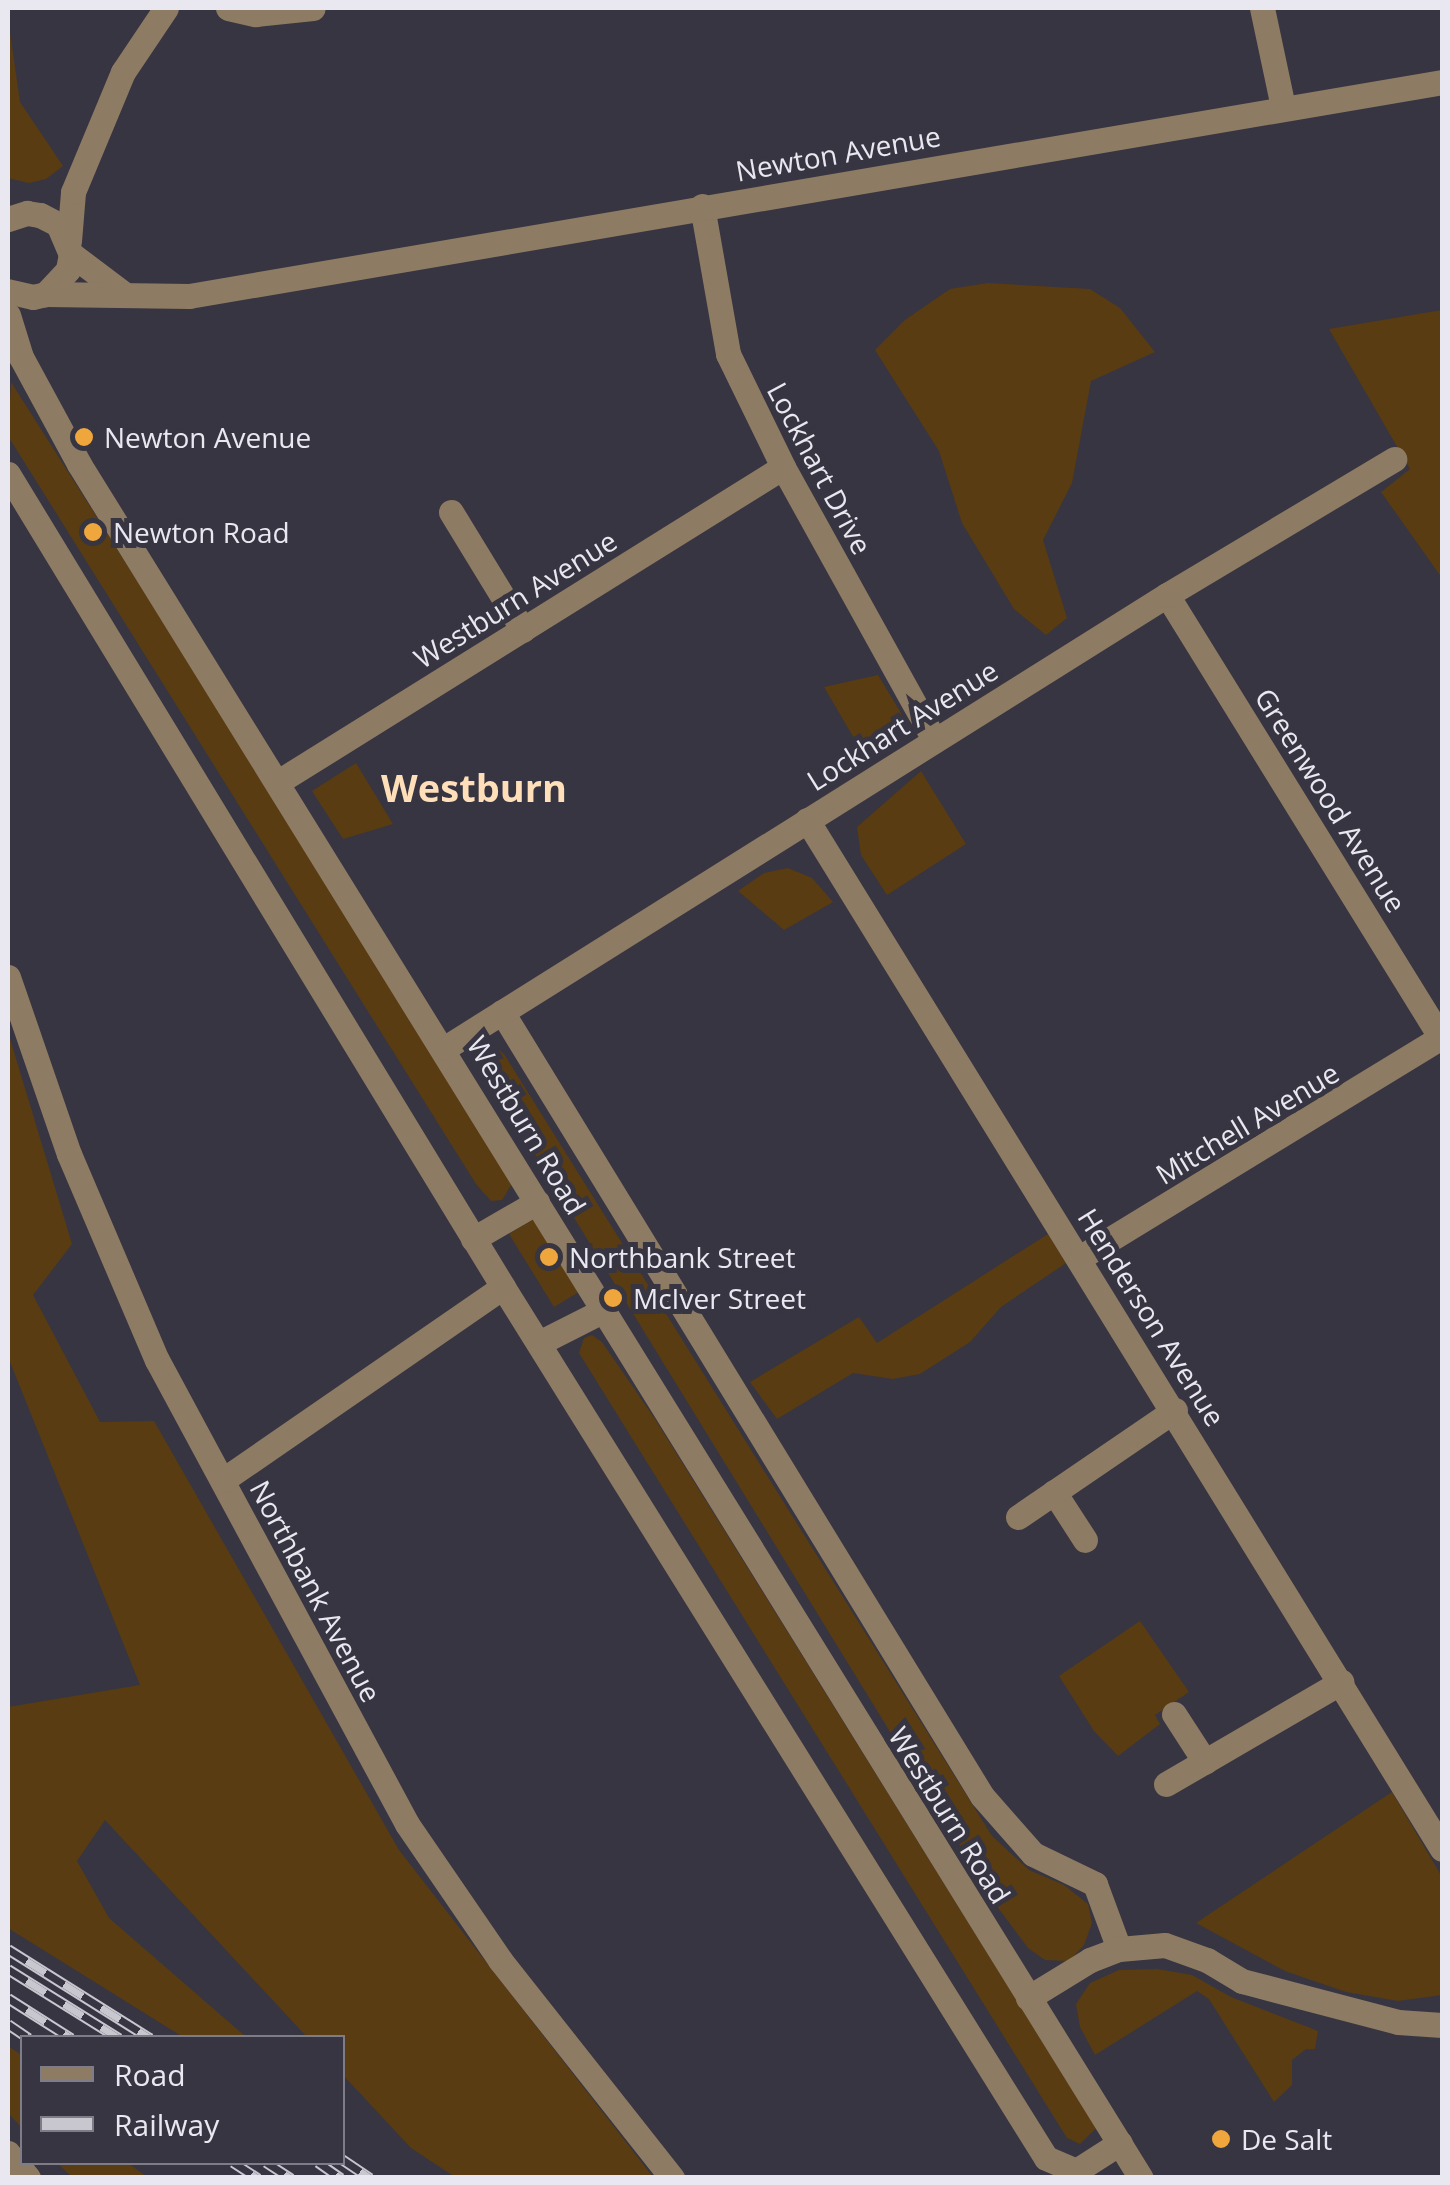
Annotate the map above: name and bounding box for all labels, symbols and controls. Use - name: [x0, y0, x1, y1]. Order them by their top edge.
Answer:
- street label: Newton Avenue: [733, 118, 943, 188]
- street label: Lockhart Drive: [761, 376, 879, 560]
- place label: Newton Avenue: [104, 420, 311, 454]
- marker: Newton Avenue: [73, 426, 95, 448]
- place label: Newton Road: [113, 515, 290, 549]
- marker: Newton Road: [82, 521, 104, 543]
- street label: Westburn Avenue: [407, 523, 623, 675]
- street label: Lockhart Avenue: [800, 653, 1004, 797]
- street label: Greenwood Avenue: [1248, 682, 1414, 918]
- district label: Westburn: [381, 765, 567, 811]
- street label: Westburn Road: [461, 1030, 593, 1220]
- street label: Mitchell Avenue: [1149, 1055, 1345, 1191]
- street label: Henderson Avenue: [1072, 1202, 1232, 1432]
- place label: Northbank Street: [569, 1240, 796, 1274]
- marker: Northbank Street: [538, 1246, 560, 1268]
- place label: McIver Street: [633, 1281, 806, 1315]
- marker: McIver Street: [602, 1287, 624, 1309]
- street label: Northbank Avenue: [243, 1475, 389, 1707]
- street label: Westburn Road: [882, 1720, 1018, 1910]
- legend: [20, 2035, 345, 2165]
- text: Road: [114, 2054, 186, 2095]
- text: Railway: [114, 2104, 219, 2145]
- place label: De Salt: [1241, 2122, 1332, 2156]
- marker: De Salt: [1210, 2128, 1232, 2150]

